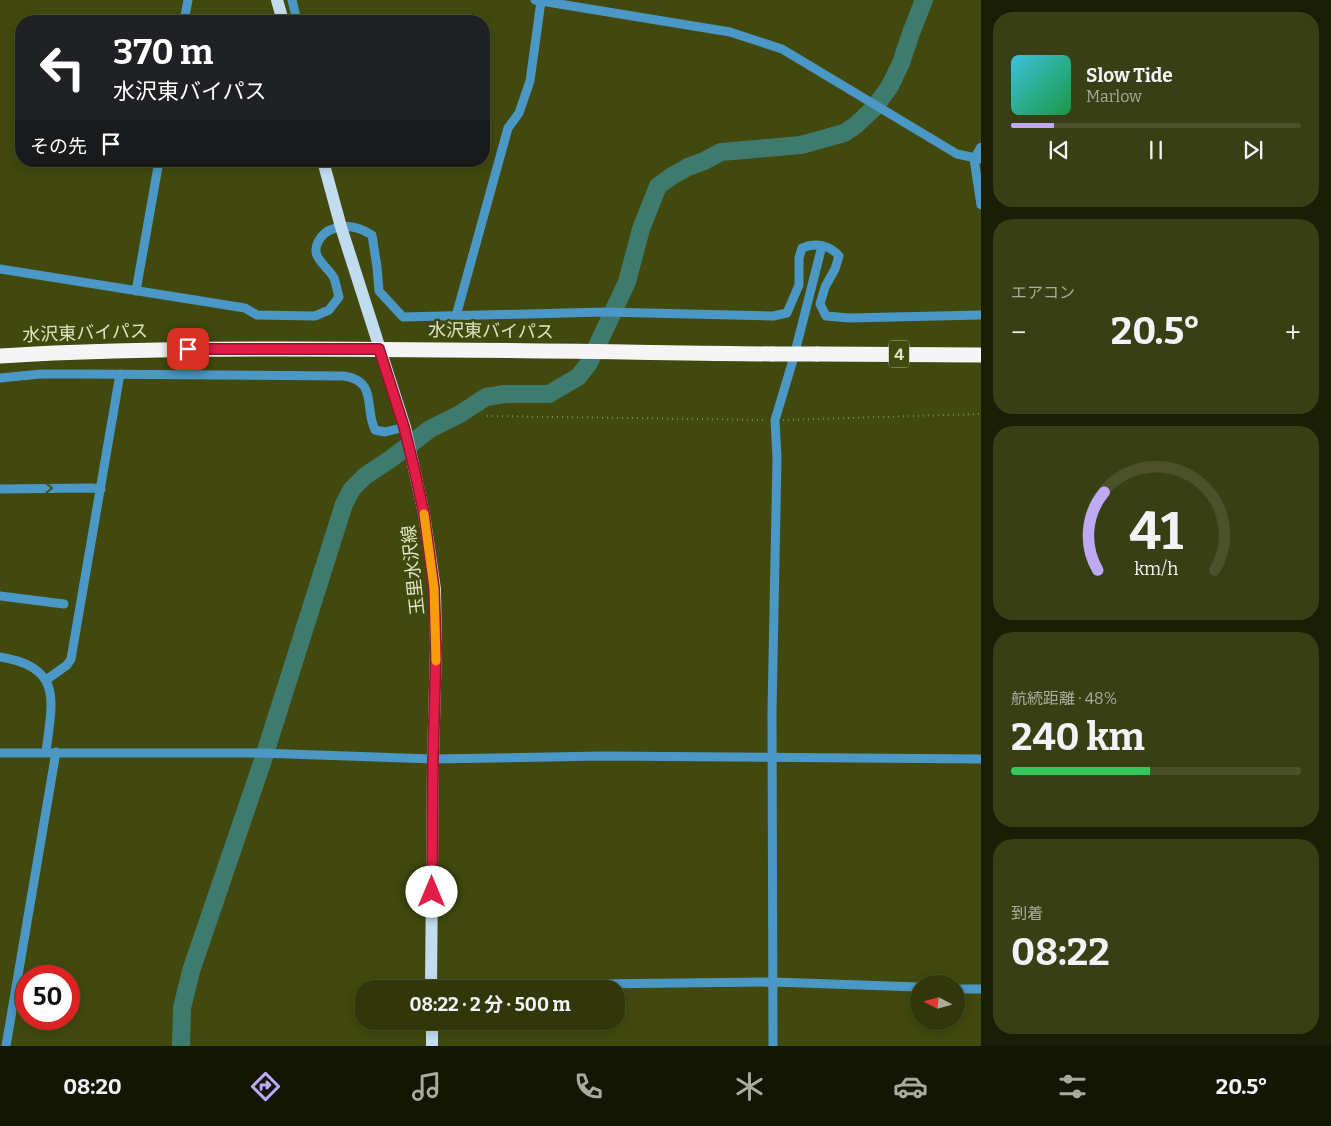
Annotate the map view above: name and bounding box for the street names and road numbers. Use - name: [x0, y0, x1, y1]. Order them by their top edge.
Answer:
- street label: 水沢東バイパス: [428, 319, 554, 343]
- street label: 水沢東バイパス: [22, 320, 148, 346]
- road number: 4: [889, 340, 909, 368]
- street label: 玉里水沢線: [397, 524, 429, 616]

